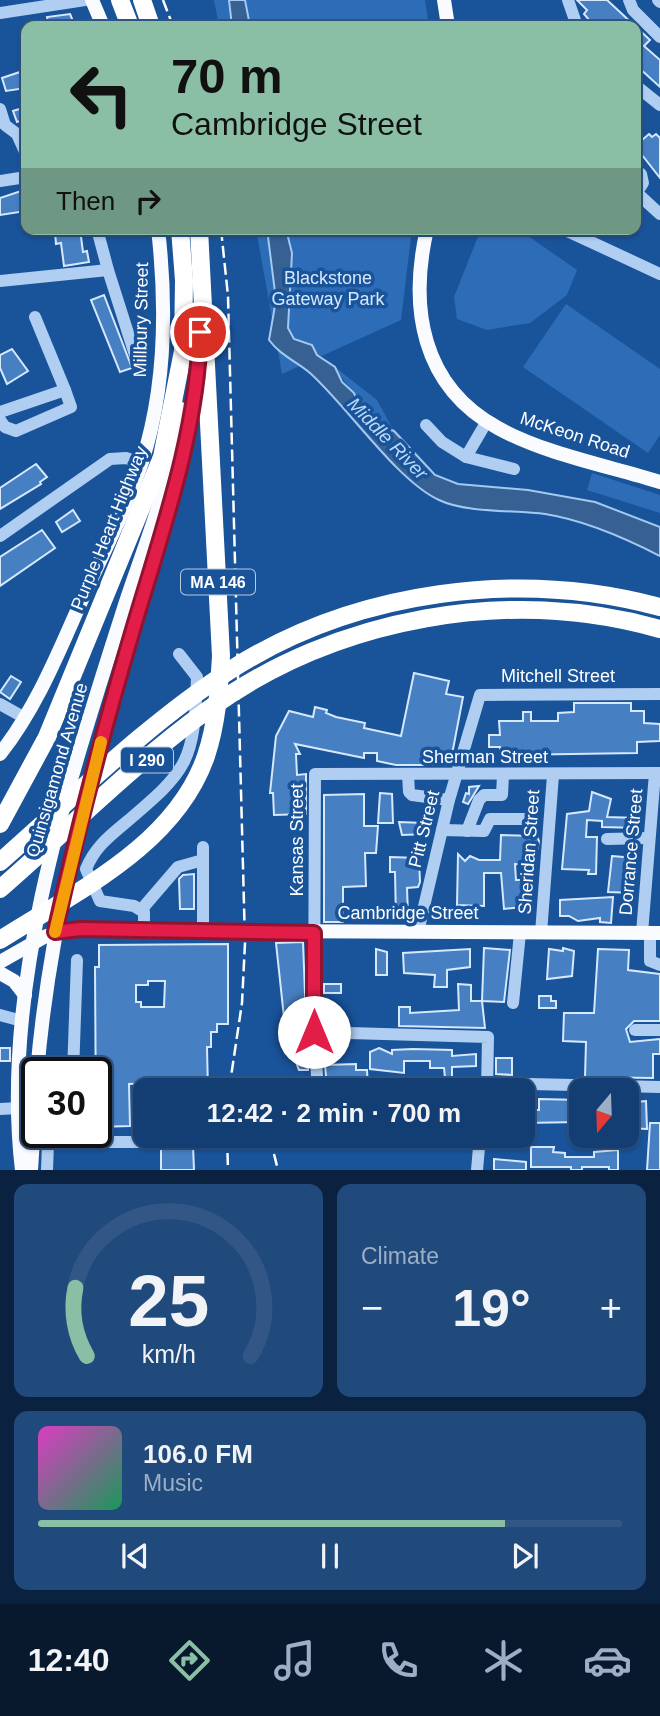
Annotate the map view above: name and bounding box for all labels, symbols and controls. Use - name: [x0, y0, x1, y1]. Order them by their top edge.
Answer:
- icon: left: [56, 49, 147, 140]
- text: 70 m: [171, 49, 283, 103]
- text: Cambridge Street: [171, 106, 422, 142]
- icon: right: [129, 182, 167, 220]
- text: Then: [56, 186, 115, 216]
- street label: Millbury Street: [130, 262, 152, 378]
- park label: Blackstone Gateway Park: [271, 268, 386, 309]
- pin: [170, 302, 230, 362]
- icon: arrive: [181, 313, 219, 351]
- water label: Middle River: [343, 393, 432, 484]
- street label: McKeon Road: [518, 408, 632, 462]
- street label: Purple Heart Highway: [67, 443, 151, 613]
- road number: MA 146: [181, 569, 255, 594]
- street label: Mitchell Street: [501, 666, 615, 686]
- street label: Quinsigamond Avenue: [22, 680, 92, 860]
- street label: Sherman Street: [422, 747, 548, 767]
- road number: I 290: [121, 748, 173, 772]
- street label: Kansas Street: [287, 783, 307, 897]
- street label: Pitt Street: [405, 788, 443, 870]
- street label: Dorrance Street: [616, 788, 646, 916]
- street label: Sheridan Street: [515, 789, 543, 915]
- street label: Cambridge Street: [337, 903, 479, 923]
- position arrow: [277, 995, 351, 1069]
- speed limit sign: 30: [21, 1057, 112, 1148]
- north arrow: [569, 1078, 639, 1148]
- map controls: [569, 1078, 639, 1148]
- text: 12:42 · 2 min · 700 m: [207, 1098, 461, 1128]
- text: Climate: [361, 1243, 439, 1269]
- text: 25: [128, 1261, 209, 1342]
- text: 19°: [452, 1279, 531, 1337]
- text: −: [361, 1287, 383, 1329]
- text: +: [600, 1287, 622, 1329]
- text: km/h: [141, 1340, 196, 1368]
- text: 106.0 FM: [143, 1439, 253, 1469]
- text: Music: [143, 1470, 203, 1496]
- icon: previous: [116, 1537, 154, 1575]
- icon: pause: [311, 1537, 349, 1575]
- icon: next: [506, 1537, 544, 1575]
- icon: directions: [165, 1636, 214, 1685]
- icon: music: [270, 1636, 319, 1685]
- icon: phone: [374, 1636, 423, 1685]
- icon: climate: [479, 1636, 528, 1685]
- icon: car: [583, 1636, 632, 1685]
- text: 12:40: [28, 1642, 110, 1678]

